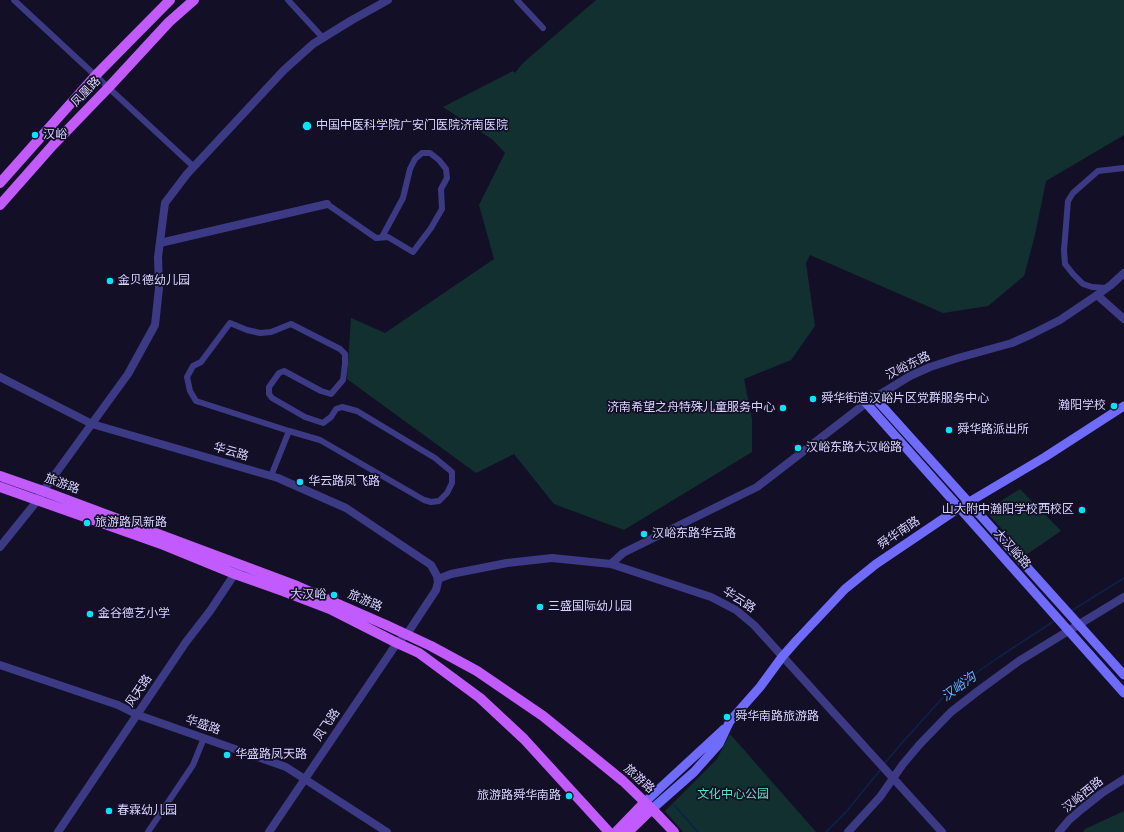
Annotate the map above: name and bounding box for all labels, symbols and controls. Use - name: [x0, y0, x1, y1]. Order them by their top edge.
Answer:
- street label: 凤凰路: [68, 74, 104, 110]
- place label: 中国中医科学院广安门医院济南医院: [316, 119, 508, 133]
- marker: 中国中医科学院广安门医院济南医院: [301, 120, 313, 132]
- place label: 汉峪: [43, 128, 67, 142]
- marker: 汉峪: [30, 130, 40, 140]
- place label: 金贝德幼儿园: [118, 274, 190, 288]
- marker: 金贝德幼儿园: [105, 276, 115, 286]
- street label: 汉峪东路: [883, 349, 933, 383]
- place label: 舜华街道汉峪片区党群服务中心: [821, 392, 989, 406]
- marker: 舜华街道汉峪片区党群服务中心: [808, 394, 818, 404]
- place label: 瀚阳学校: [1058, 399, 1106, 413]
- place label: 济南希望之舟特殊儿童服务中心: [607, 401, 775, 415]
- marker: 瀚阳学校: [1109, 401, 1119, 411]
- marker: 济南希望之舟特殊儿童服务中心: [778, 403, 788, 413]
- place label: 舜华路派出所: [957, 423, 1029, 437]
- marker: 舜华路派出所: [944, 425, 954, 435]
- street label: 华云路: [212, 440, 250, 464]
- place label: 汉峪东路大汉峪路: [806, 441, 902, 455]
- marker: 汉峪东路大汉峪路: [793, 443, 803, 453]
- street label: 旅游路: [43, 471, 81, 497]
- place label: 华云路凤飞路: [308, 475, 380, 489]
- marker: 华云路凤飞路: [295, 477, 305, 487]
- place label: 山大附中瀚阳学校西校区: [942, 503, 1074, 517]
- marker: 山大附中瀚阳学校西校区: [1077, 505, 1087, 515]
- street label: 舜华南路: [875, 514, 923, 552]
- place label: 旅游路凤新路: [95, 516, 167, 530]
- marker: 旅游路凤新路: [82, 518, 92, 528]
- street label: 大汉峪路: [991, 526, 1033, 572]
- place label: 汉峪东路华云路: [652, 527, 736, 541]
- marker: 汉峪东路华云路: [639, 529, 649, 539]
- street label: 华云路: [720, 584, 758, 616]
- street label: 旅游路: [346, 587, 384, 615]
- place label: 大汉峪: [290, 588, 326, 602]
- marker: 大汉峪: [329, 590, 339, 600]
- place label: 三盛国际幼儿园: [548, 600, 632, 614]
- marker: 三盛国际幼儿园: [535, 602, 545, 612]
- place label: 金谷德艺小学: [98, 607, 170, 621]
- marker: 金谷德艺小学: [85, 609, 95, 619]
- water label: 汉峪沟: [939, 669, 979, 705]
- street label: 风天路: [123, 672, 155, 710]
- street label: 凤飞路: [311, 706, 343, 744]
- place label: 舜华南路旅游路: [735, 710, 819, 724]
- street label: 华盛路: [184, 712, 222, 738]
- marker: 舜华南路旅游路: [722, 712, 732, 722]
- place label: 华盛路凤天路: [235, 748, 307, 762]
- marker: 华盛路凤天路: [222, 750, 232, 760]
- street label: 旅游路: [621, 762, 657, 796]
- street label: 汉峪西路: [1060, 774, 1106, 816]
- park label: 文化中心公园: [697, 788, 769, 802]
- place label: 旅游路舜华南路: [477, 789, 561, 803]
- marker: 旅游路舜华南路: [564, 791, 574, 801]
- place label: 春霖幼儿园: [117, 804, 177, 818]
- marker: 春霖幼儿园: [104, 806, 114, 816]

